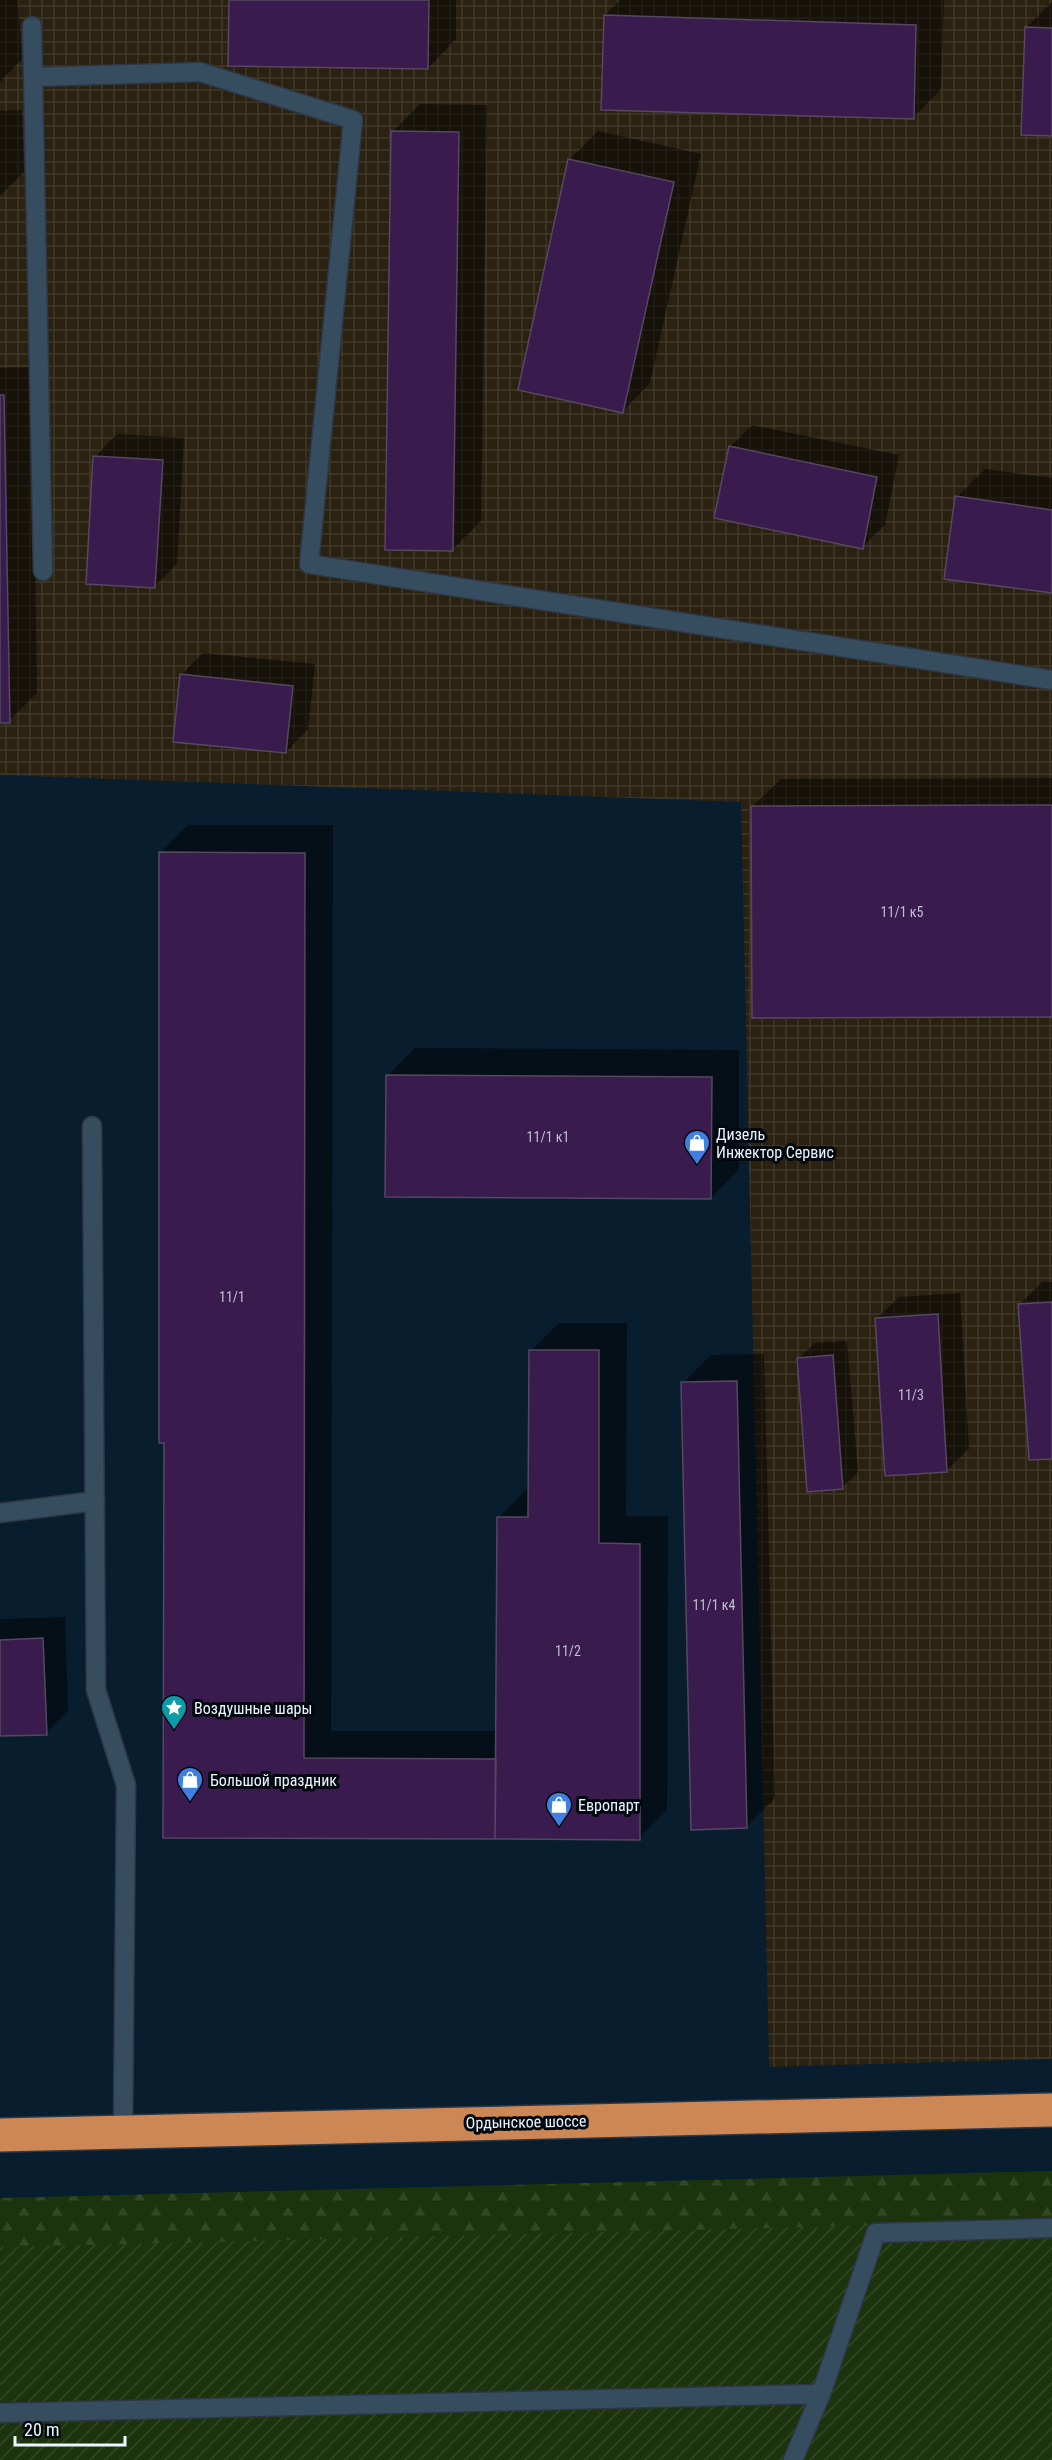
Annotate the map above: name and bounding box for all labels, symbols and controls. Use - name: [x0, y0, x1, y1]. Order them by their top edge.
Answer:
- house number: 11/1 к5: [881, 904, 923, 920]
- place label: Дизель Инжектор Сервис: [716, 1125, 834, 1162]
- shop icon: Дизель Инжектор Сервис: [682, 1128, 712, 1166]
- house number: 11/1 к1: [527, 1129, 569, 1145]
- house number: 11/1: [219, 1289, 245, 1305]
- house number: 11/3: [898, 1387, 924, 1403]
- house number: 11/1 к4: [693, 1597, 735, 1613]
- house number: 11/2: [555, 1643, 581, 1659]
- place icon: Воздушные шары: [159, 1693, 189, 1731]
- place label: Воздушные шары: [194, 1699, 312, 1718]
- shop icon: Большой праздник: [175, 1765, 205, 1803]
- place label: Большой праздник: [210, 1771, 337, 1790]
- shop icon: Европарт: [544, 1790, 574, 1828]
- place label: Европарт: [578, 1796, 640, 1815]
- street label: Ордынское шоссе: [466, 2111, 586, 2133]
- scale bar: [15, 2409, 124, 2447]
- text: 20 m: [24, 2419, 59, 2440]

